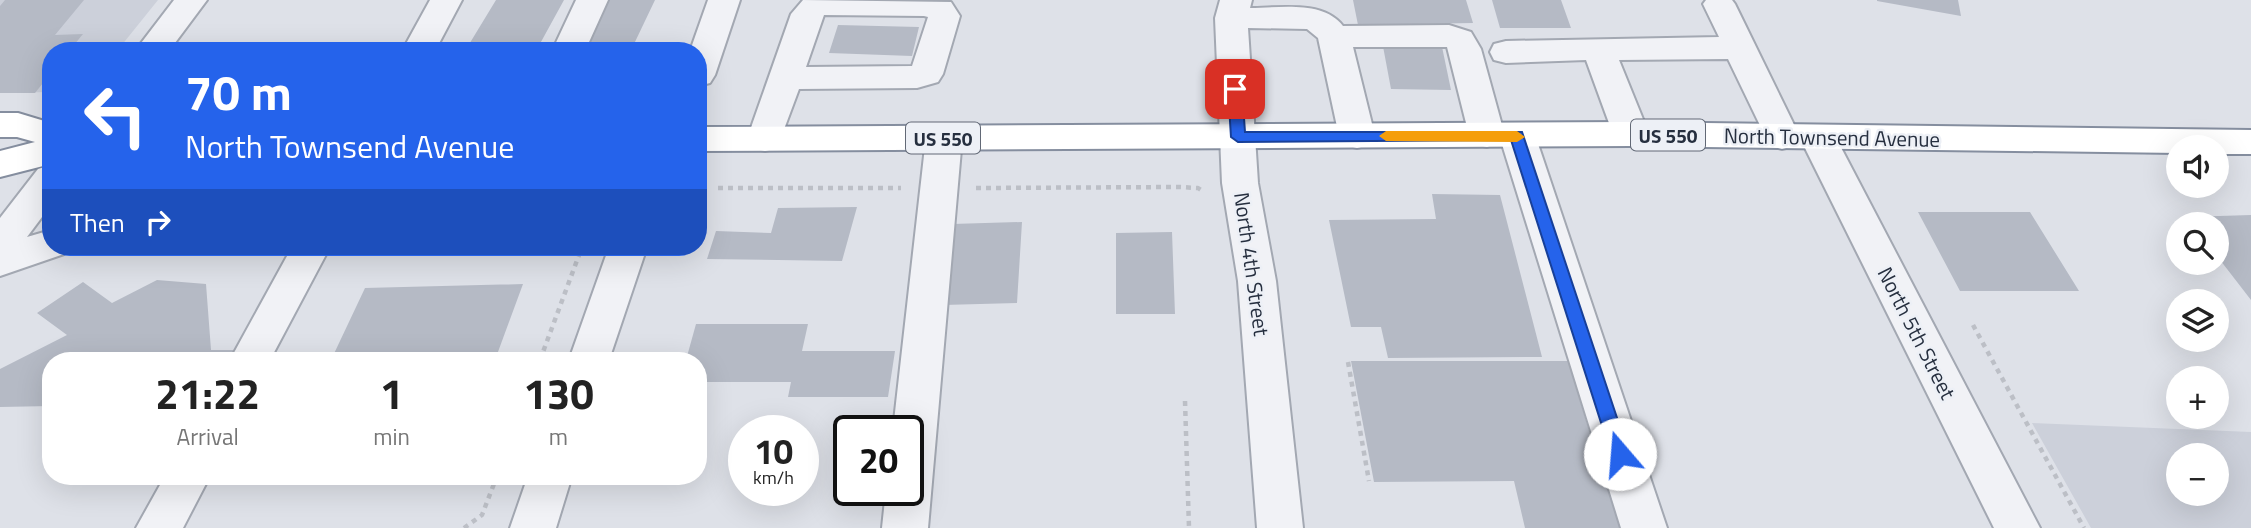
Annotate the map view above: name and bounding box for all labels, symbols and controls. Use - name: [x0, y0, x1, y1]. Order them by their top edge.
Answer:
- text: 70 m: [185, 54, 292, 129]
- pin: [1205, 59, 1265, 119]
- icon: left: [70, 70, 161, 161]
- icon: arrive: [1216, 70, 1254, 108]
- road number: US 550: [1631, 119, 1705, 150]
- street label: North Townsend Avenue: [1724, 119, 1940, 155]
- text: North Townsend Avenue: [185, 122, 514, 170]
- road number: US 550: [906, 122, 980, 154]
- map controls: [2166, 135, 2229, 506]
- button: sound: [2166, 135, 2229, 198]
- street label: North 4th Street: [1226, 190, 1278, 339]
- text: Then: [70, 203, 125, 242]
- icon: right: [139, 203, 177, 241]
- button: search: [2166, 212, 2229, 275]
- street label: North 5th Street: [1870, 261, 1964, 405]
- button: layers: [2166, 289, 2229, 352]
- text: 21:22: [155, 361, 260, 425]
- text: 1: [380, 361, 403, 425]
- text: 130: [523, 361, 594, 425]
- button: +: [2166, 366, 2229, 429]
- speed limit sign: 20: [833, 415, 924, 506]
- position arrow: [1583, 417, 1657, 491]
- text: Arrival: [176, 419, 239, 454]
- text: min: [373, 419, 410, 454]
- text: m: [549, 419, 568, 454]
- text: 10: [754, 424, 793, 478]
- button: −: [2166, 443, 2229, 506]
- text: km/h: [753, 464, 794, 491]

